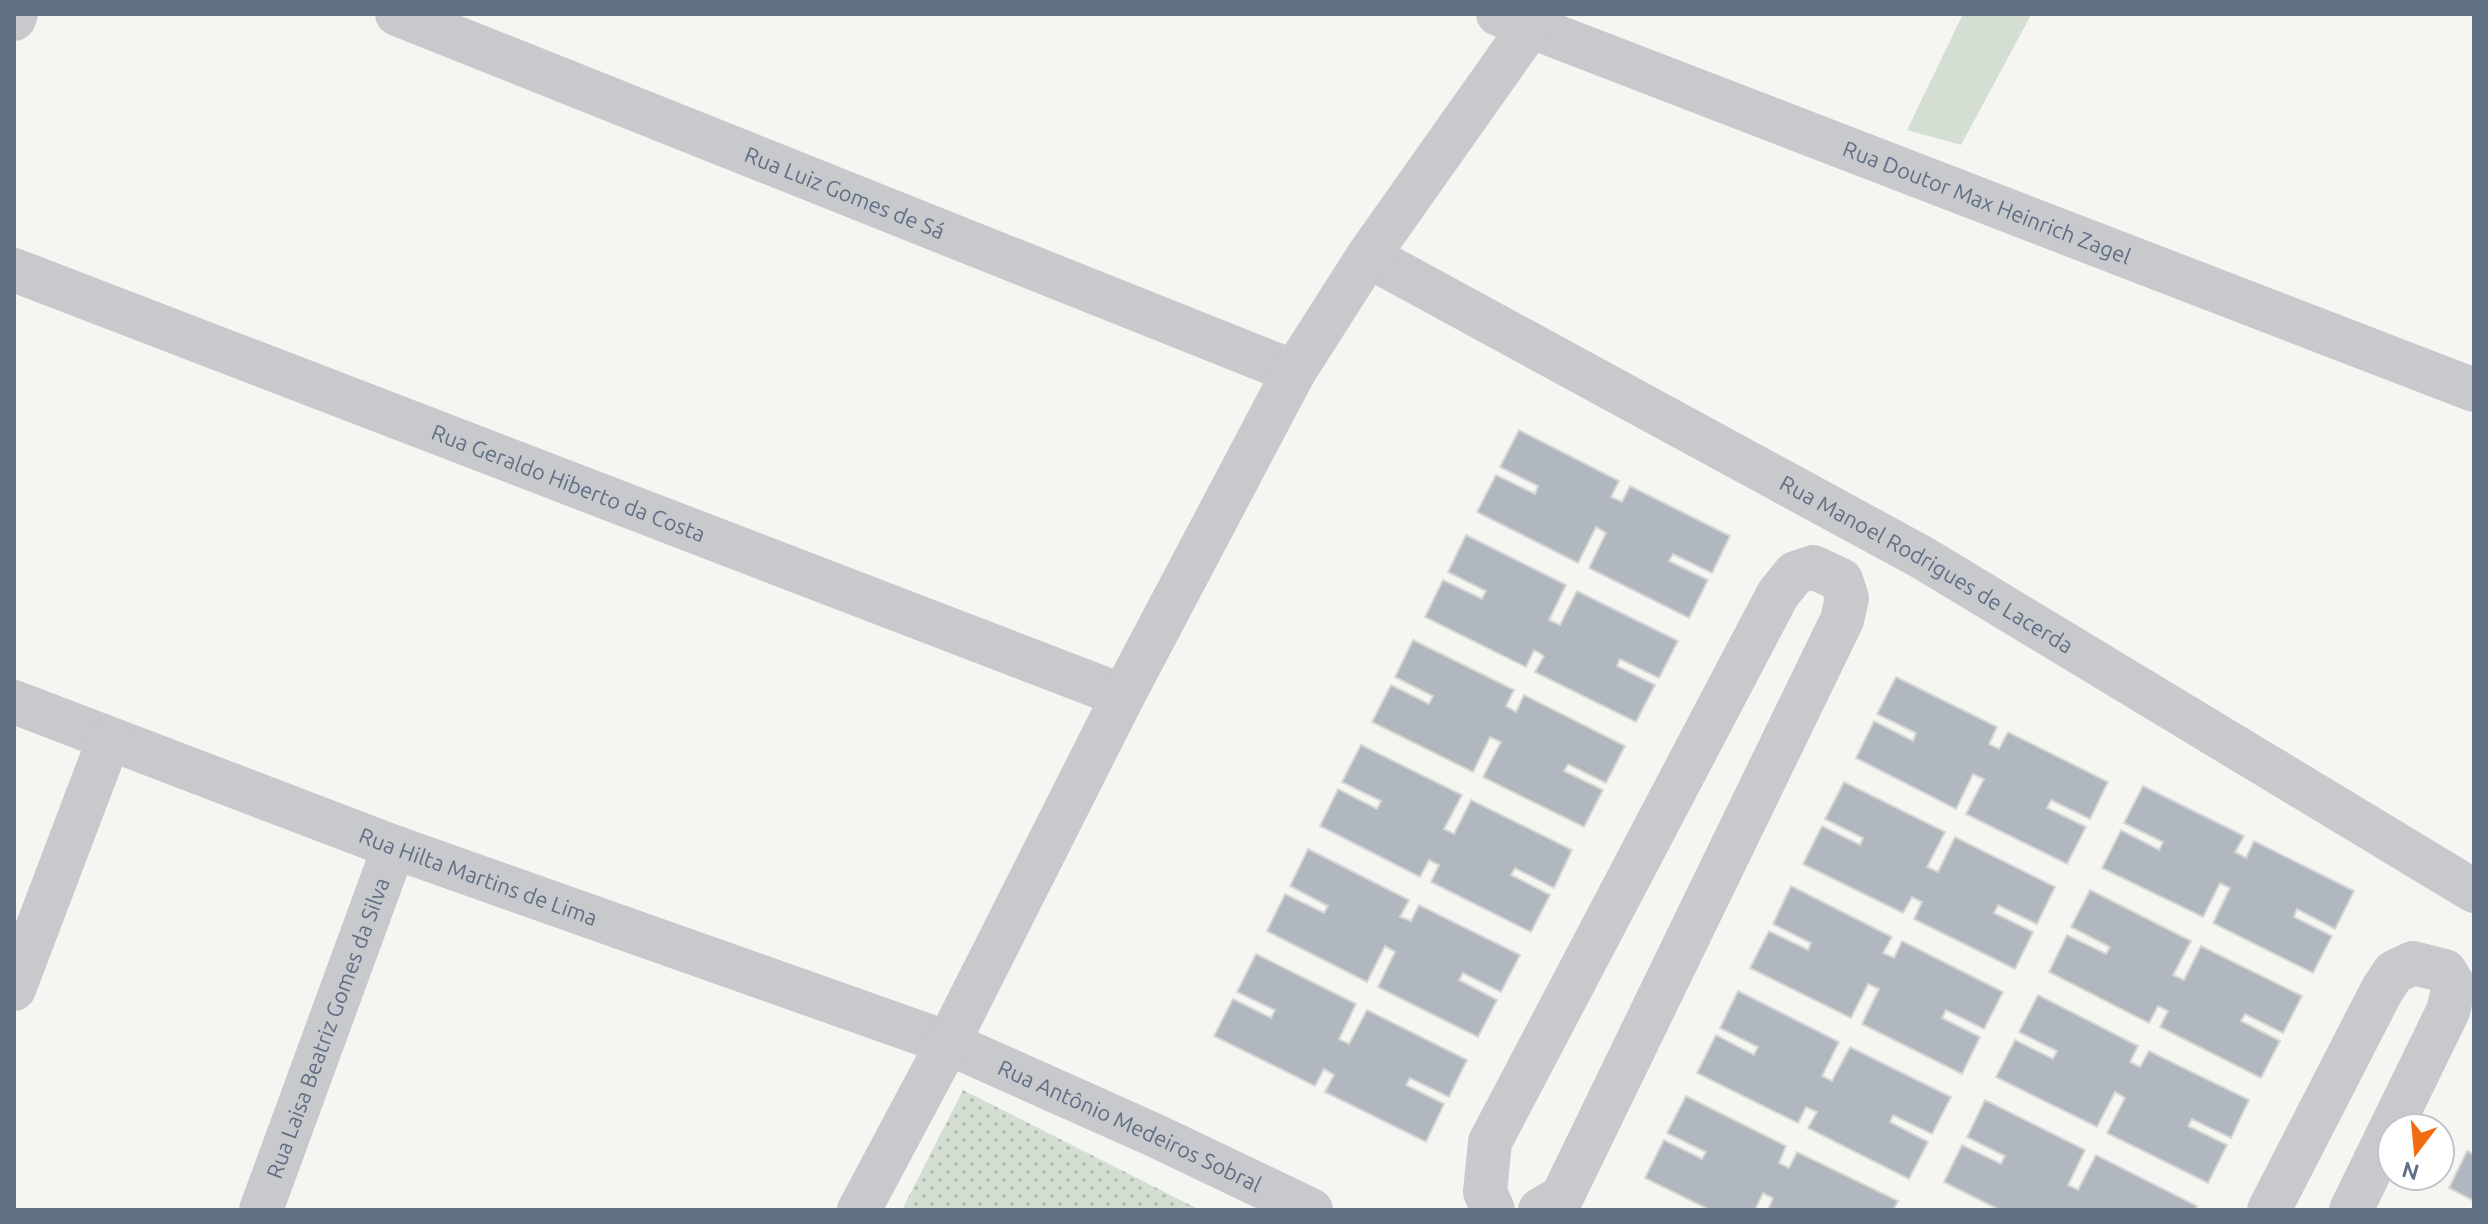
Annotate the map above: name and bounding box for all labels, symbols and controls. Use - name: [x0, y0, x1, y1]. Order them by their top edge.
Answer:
- street label: Rua Doutor Max Heinrich Zagel: [1840, 135, 2135, 269]
- street label: Rua Luiz Gomes de Sá: [741, 141, 948, 243]
- street label: Rua Geraldo Hiberto da Costa: [428, 419, 709, 546]
- street label: Rua Manoel Rodrigues de Lacerda: [1776, 470, 2078, 658]
- street label: Rua Hilta Martins de Lima: [356, 822, 601, 930]
- street label: Rua Laisa Beatriz Gomes da Silva: [261, 874, 394, 1182]
- street label: Rua Antônio Medeiros Sobral: [994, 1054, 1266, 1197]
- north arrow: [2376, 1112, 2456, 1192]
- text: N: [2399, 1157, 2422, 1186]

